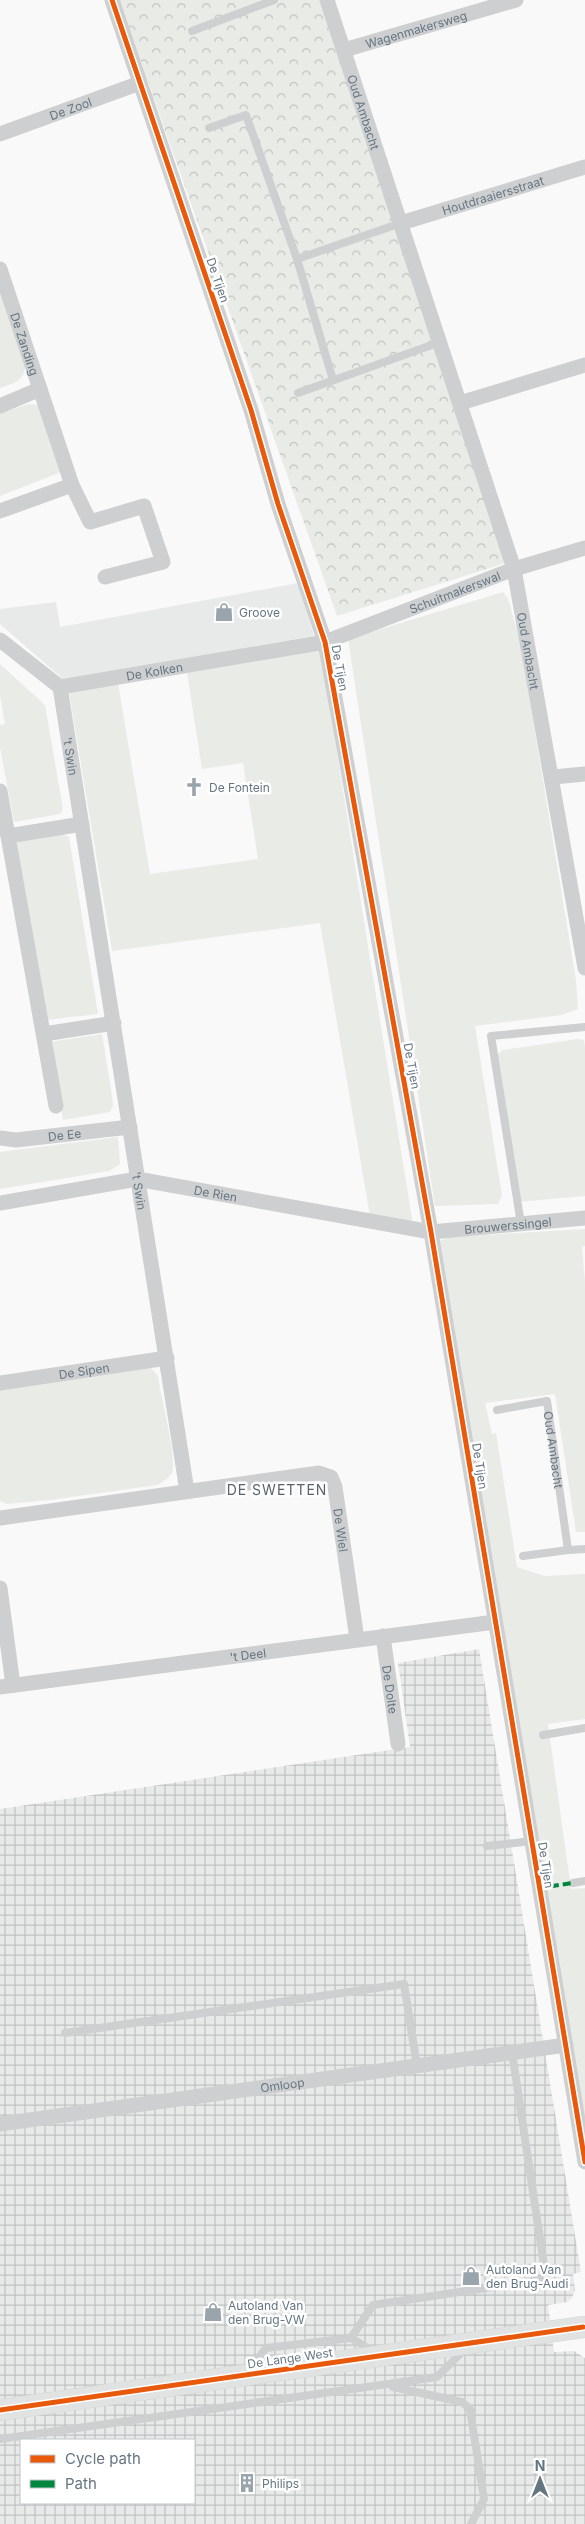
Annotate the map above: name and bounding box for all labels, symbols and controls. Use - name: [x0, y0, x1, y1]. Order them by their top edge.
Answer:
- street label: Wagenmakersweg: [364, 7, 468, 51]
- street label: Oud Ambacht: [345, 73, 383, 152]
- street label: De Zool: [47, 94, 94, 123]
- street label: Houtdraaiersstraat: [440, 173, 546, 218]
- street label: De Tijen: [203, 255, 233, 305]
- street label: De Zanding: [8, 311, 42, 377]
- street label: Schuitmakerswal: [407, 568, 502, 616]
- shop icon: Groove: [213, 601, 235, 623]
- place label: Groove: [239, 605, 280, 620]
- street label: Oud Ambacht: [514, 611, 543, 691]
- street label: De Tijen: [329, 644, 351, 692]
- street label: De Kolken: [125, 659, 184, 683]
- street label: 't Swin: [61, 736, 81, 776]
- church icon: De Fontein: [183, 776, 205, 798]
- place label: De Fontein: [209, 780, 270, 795]
- street label: De Tijen: [401, 1042, 423, 1090]
- street label: De Ee: [47, 1125, 82, 1144]
- street label: 't Swin: [129, 1171, 150, 1211]
- street label: De Rien: [193, 1182, 239, 1204]
- street label: Brouwerssingel: [464, 1214, 552, 1236]
- street label: De Sipen: [58, 1359, 110, 1382]
- street label: Oud Ambacht: [541, 1410, 567, 1489]
- street label: De Tijen: [469, 1442, 491, 1490]
- district label: DE SWETTEN: [227, 1481, 327, 1498]
- street label: De Wiel: [331, 1507, 352, 1553]
- street label: 't Deel: [229, 1645, 267, 1664]
- street label: De Dolte: [380, 1664, 401, 1715]
- street label: De Tijen: [535, 1841, 557, 1889]
- street label: Omloop: [259, 2074, 305, 2095]
- place label: Autoland Van den Brug-Audi: [486, 2262, 568, 2291]
- shop icon: Autoland Van den Brug-Audi: [460, 2265, 482, 2287]
- place label: Autoland Van den Brug-VW: [228, 2298, 305, 2327]
- shop icon: Autoland Van den Brug-VW: [202, 2301, 224, 2323]
- street label: De Lange West: [246, 2345, 334, 2371]
- legend: [20, 2439, 195, 2504]
- text: Cycle path: [65, 2449, 141, 2468]
- north arrow: [515, 2454, 565, 2504]
- text: N: [535, 2457, 545, 2474]
- building icon: Philips: [236, 2472, 258, 2494]
- text: Path: [65, 2474, 97, 2493]
- place label: Philips: [262, 2476, 299, 2491]

